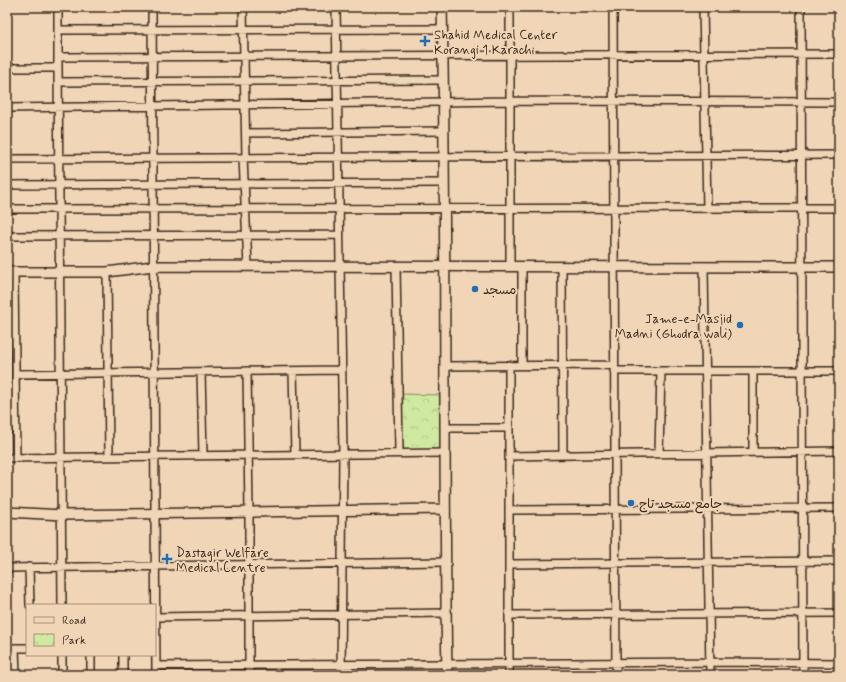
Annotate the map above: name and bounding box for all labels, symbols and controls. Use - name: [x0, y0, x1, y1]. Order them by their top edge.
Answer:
- place label: Shahid Medical Center Korangi 1 Karachi: [434, 27, 558, 59]
- marker: Shahid Medical Center Korangi 1 Karachi: [419, 35, 431, 47]
- place label: مسجد: [483, 282, 516, 299]
- marker: مسجد: [470, 284, 480, 294]
- place label: Jame-e-Masjid Madni (Ghodra wali): [615, 311, 732, 343]
- marker: Jame-e-Masjid Madni (Ghodra wali): [735, 320, 745, 330]
- place label: جامع مسجد تاج: [639, 496, 722, 514]
- marker: جامع مسجد تاج: [626, 498, 636, 508]
- place label: Dastagir Welfare Medical Centre: [176, 545, 269, 577]
- marker: Dastagir Welfare Medical Centre: [161, 553, 173, 565]
- legend: [26, 604, 156, 656]
- text: Road: [62, 613, 86, 629]
- text: Park: [62, 633, 86, 649]

